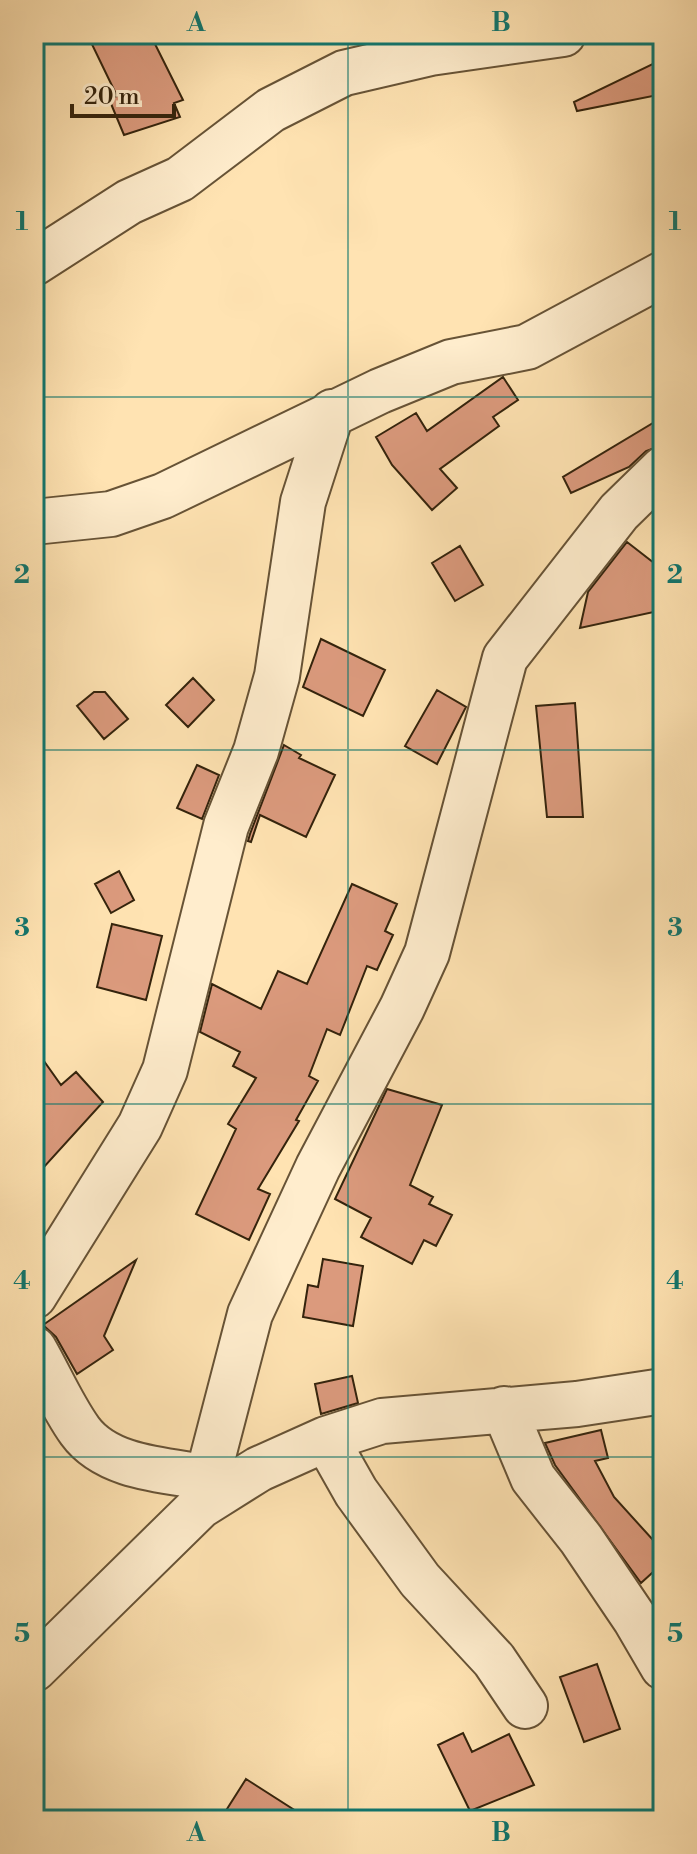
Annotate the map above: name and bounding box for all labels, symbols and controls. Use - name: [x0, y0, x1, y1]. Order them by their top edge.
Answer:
- text: A: [186, 7, 206, 39]
- text: B: [491, 7, 511, 39]
- scale bar: [72, 68, 174, 118]
- text: 20 m: [84, 82, 140, 112]
- text: 1: [16, 206, 29, 238]
- text: 1: [669, 206, 682, 238]
- text: 2: [14, 559, 30, 591]
- text: 2: [667, 559, 683, 591]
- text: 3: [14, 912, 30, 944]
- text: 3: [667, 912, 683, 944]
- text: 4: [13, 1265, 31, 1297]
- text: 4: [666, 1265, 684, 1297]
- text: 5: [14, 1618, 30, 1650]
- text: 5: [667, 1618, 683, 1650]
- text: A: [186, 1817, 206, 1849]
- text: B: [491, 1817, 511, 1849]

